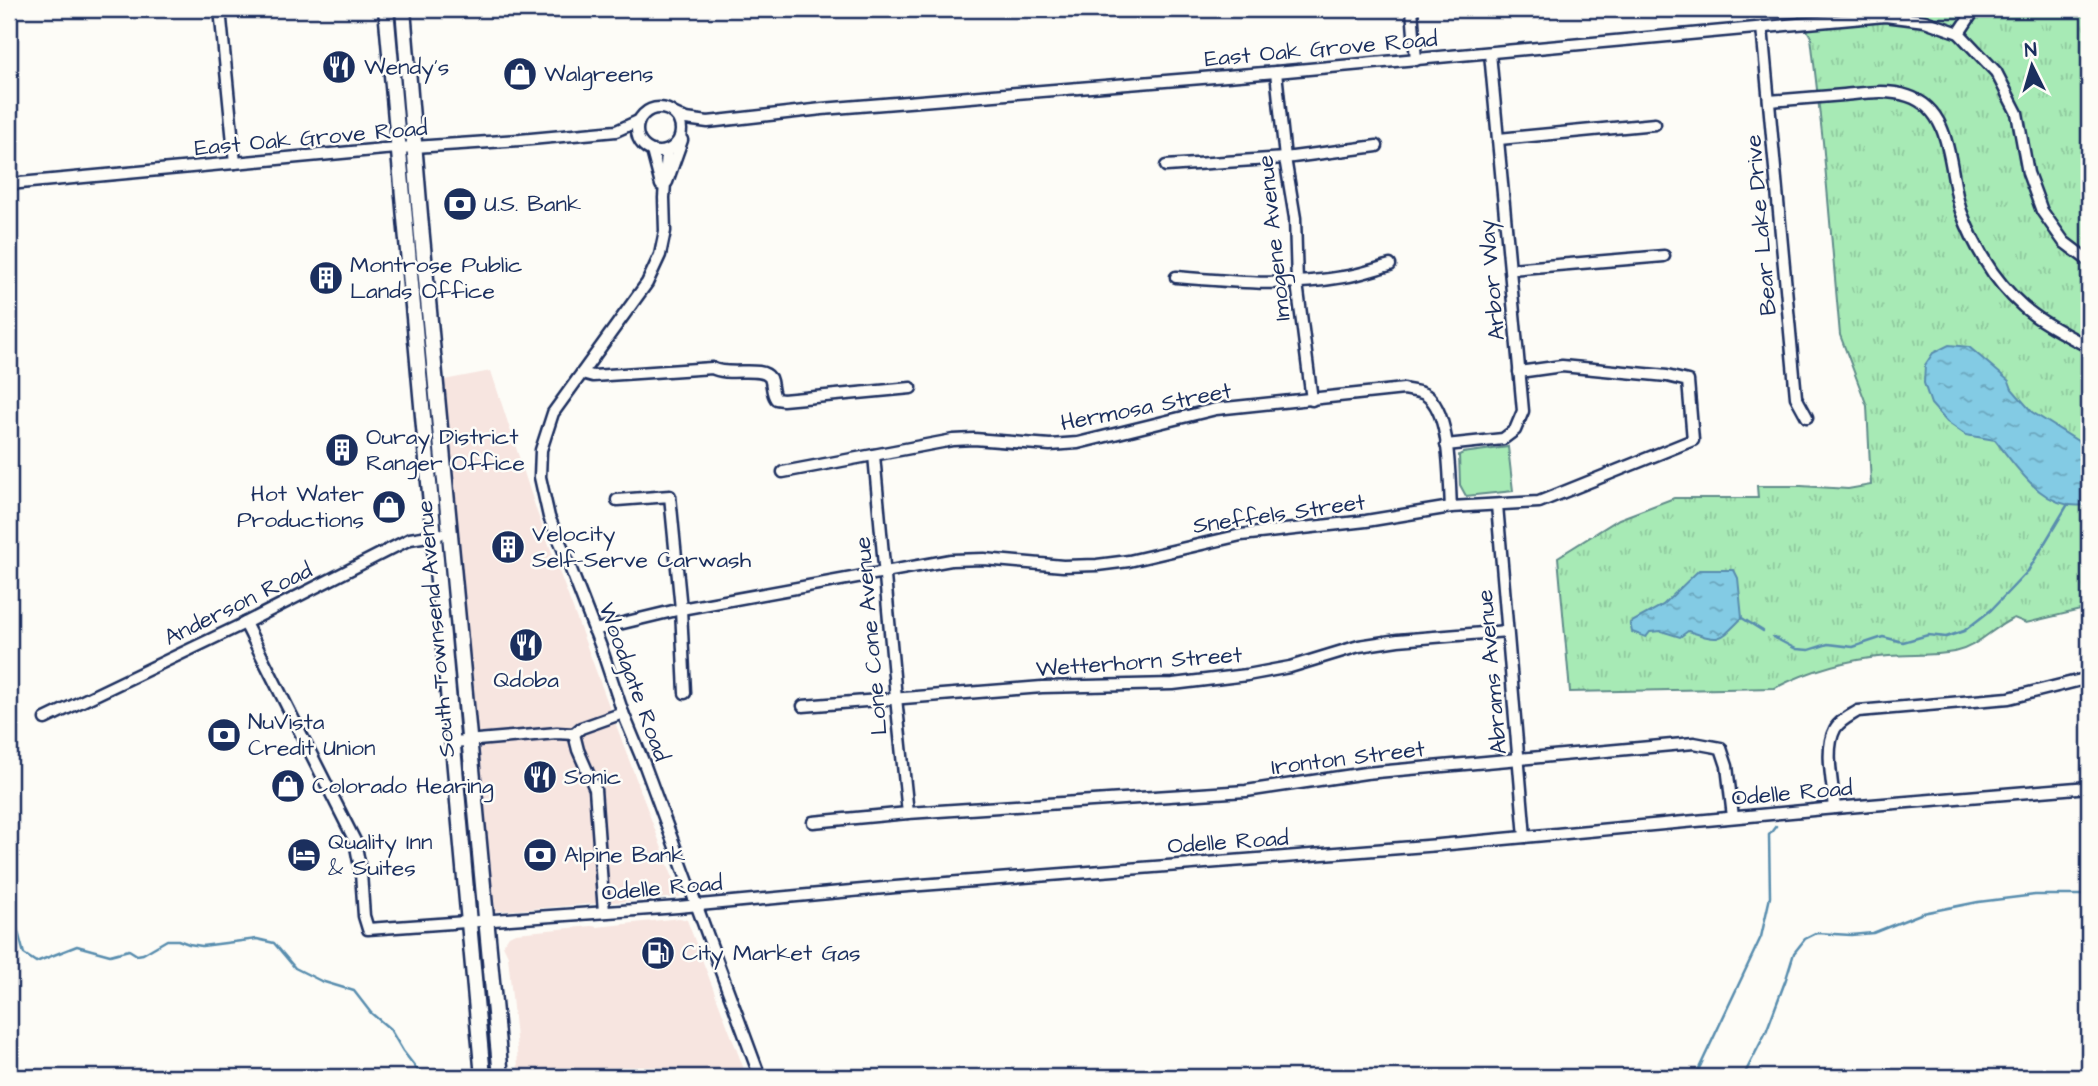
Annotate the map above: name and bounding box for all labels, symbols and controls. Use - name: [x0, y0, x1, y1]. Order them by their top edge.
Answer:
- street label: East Oak Grove Road: [1203, 23, 1439, 75]
- north arrow: [1996, 32, 2066, 102]
- text: N: [2024, 37, 2038, 65]
- restaurant icon: Wendy's: [320, 48, 358, 86]
- place label: Wendy's: [364, 51, 449, 84]
- shop icon: Walgreens: [501, 55, 539, 93]
- place label: Walgreens: [544, 58, 653, 91]
- street label: East Oak Grove Road: [193, 112, 429, 164]
- street label: Bear Lake Drive: [1737, 133, 1785, 317]
- street label: Imogene Avenue: [1249, 153, 1300, 322]
- bank icon: U.S. Bank: [441, 185, 479, 223]
- place label: U.S. Bank: [484, 188, 581, 220]
- street label: Arbor Way: [1471, 218, 1514, 342]
- place label: Montrose Public Lands Office: [350, 249, 523, 307]
- building icon: Montrose Public Lands Office: [307, 259, 345, 297]
- street label: Hermosa Street: [1058, 375, 1235, 439]
- place label: Ouray District Ranger Office: [366, 421, 525, 480]
- building icon: Ouray District Ranger Office: [323, 431, 361, 469]
- place label: Hot Water Productions: [237, 478, 364, 536]
- street label: Sneffels Street: [1191, 486, 1368, 542]
- shop icon: Hot Water Productions: [370, 488, 408, 526]
- street label: South Townsend Avenue: [409, 499, 463, 759]
- place label: Velocity Self-Serve Carwash: [532, 518, 752, 576]
- building icon: Velocity Self-Serve Carwash: [489, 528, 527, 566]
- street label: Lone Cone Avenue: [846, 535, 896, 737]
- street label: Anderson Road: [159, 554, 318, 654]
- street label: Abrams Avenue: [1469, 588, 1515, 756]
- street label: Woodgate Road: [590, 598, 678, 766]
- restaurant icon: Qdoba: [507, 626, 545, 664]
- street label: Wetterhorn Street: [1035, 639, 1244, 685]
- place label: Qdoba: [493, 664, 559, 696]
- place label: NuVista Credit Union: [248, 706, 376, 764]
- bank icon: NuVista Credit Union: [205, 716, 243, 754]
- street label: Ironton Street: [1269, 733, 1427, 783]
- restaurant icon: Sonic: [521, 758, 559, 796]
- place label: Sonic: [564, 761, 621, 793]
- shop icon: Colorado Hearing: [269, 767, 307, 805]
- place label: Colorado Hearing: [312, 770, 494, 803]
- street label: Odelle Road: [1730, 772, 1854, 814]
- street label: Odelle Road: [1166, 822, 1290, 862]
- place label: Quality Inn & Suites: [328, 826, 433, 884]
- hotel icon: Quality Inn & Suites: [285, 836, 323, 874]
- bank icon: Alpine Bank: [521, 836, 559, 874]
- place label: Alpine Bank: [564, 839, 685, 871]
- street label: Odelle Road: [600, 867, 724, 909]
- fuel station icon: City Market Gas: [639, 934, 677, 972]
- place label: City Market Gas: [682, 937, 861, 970]

